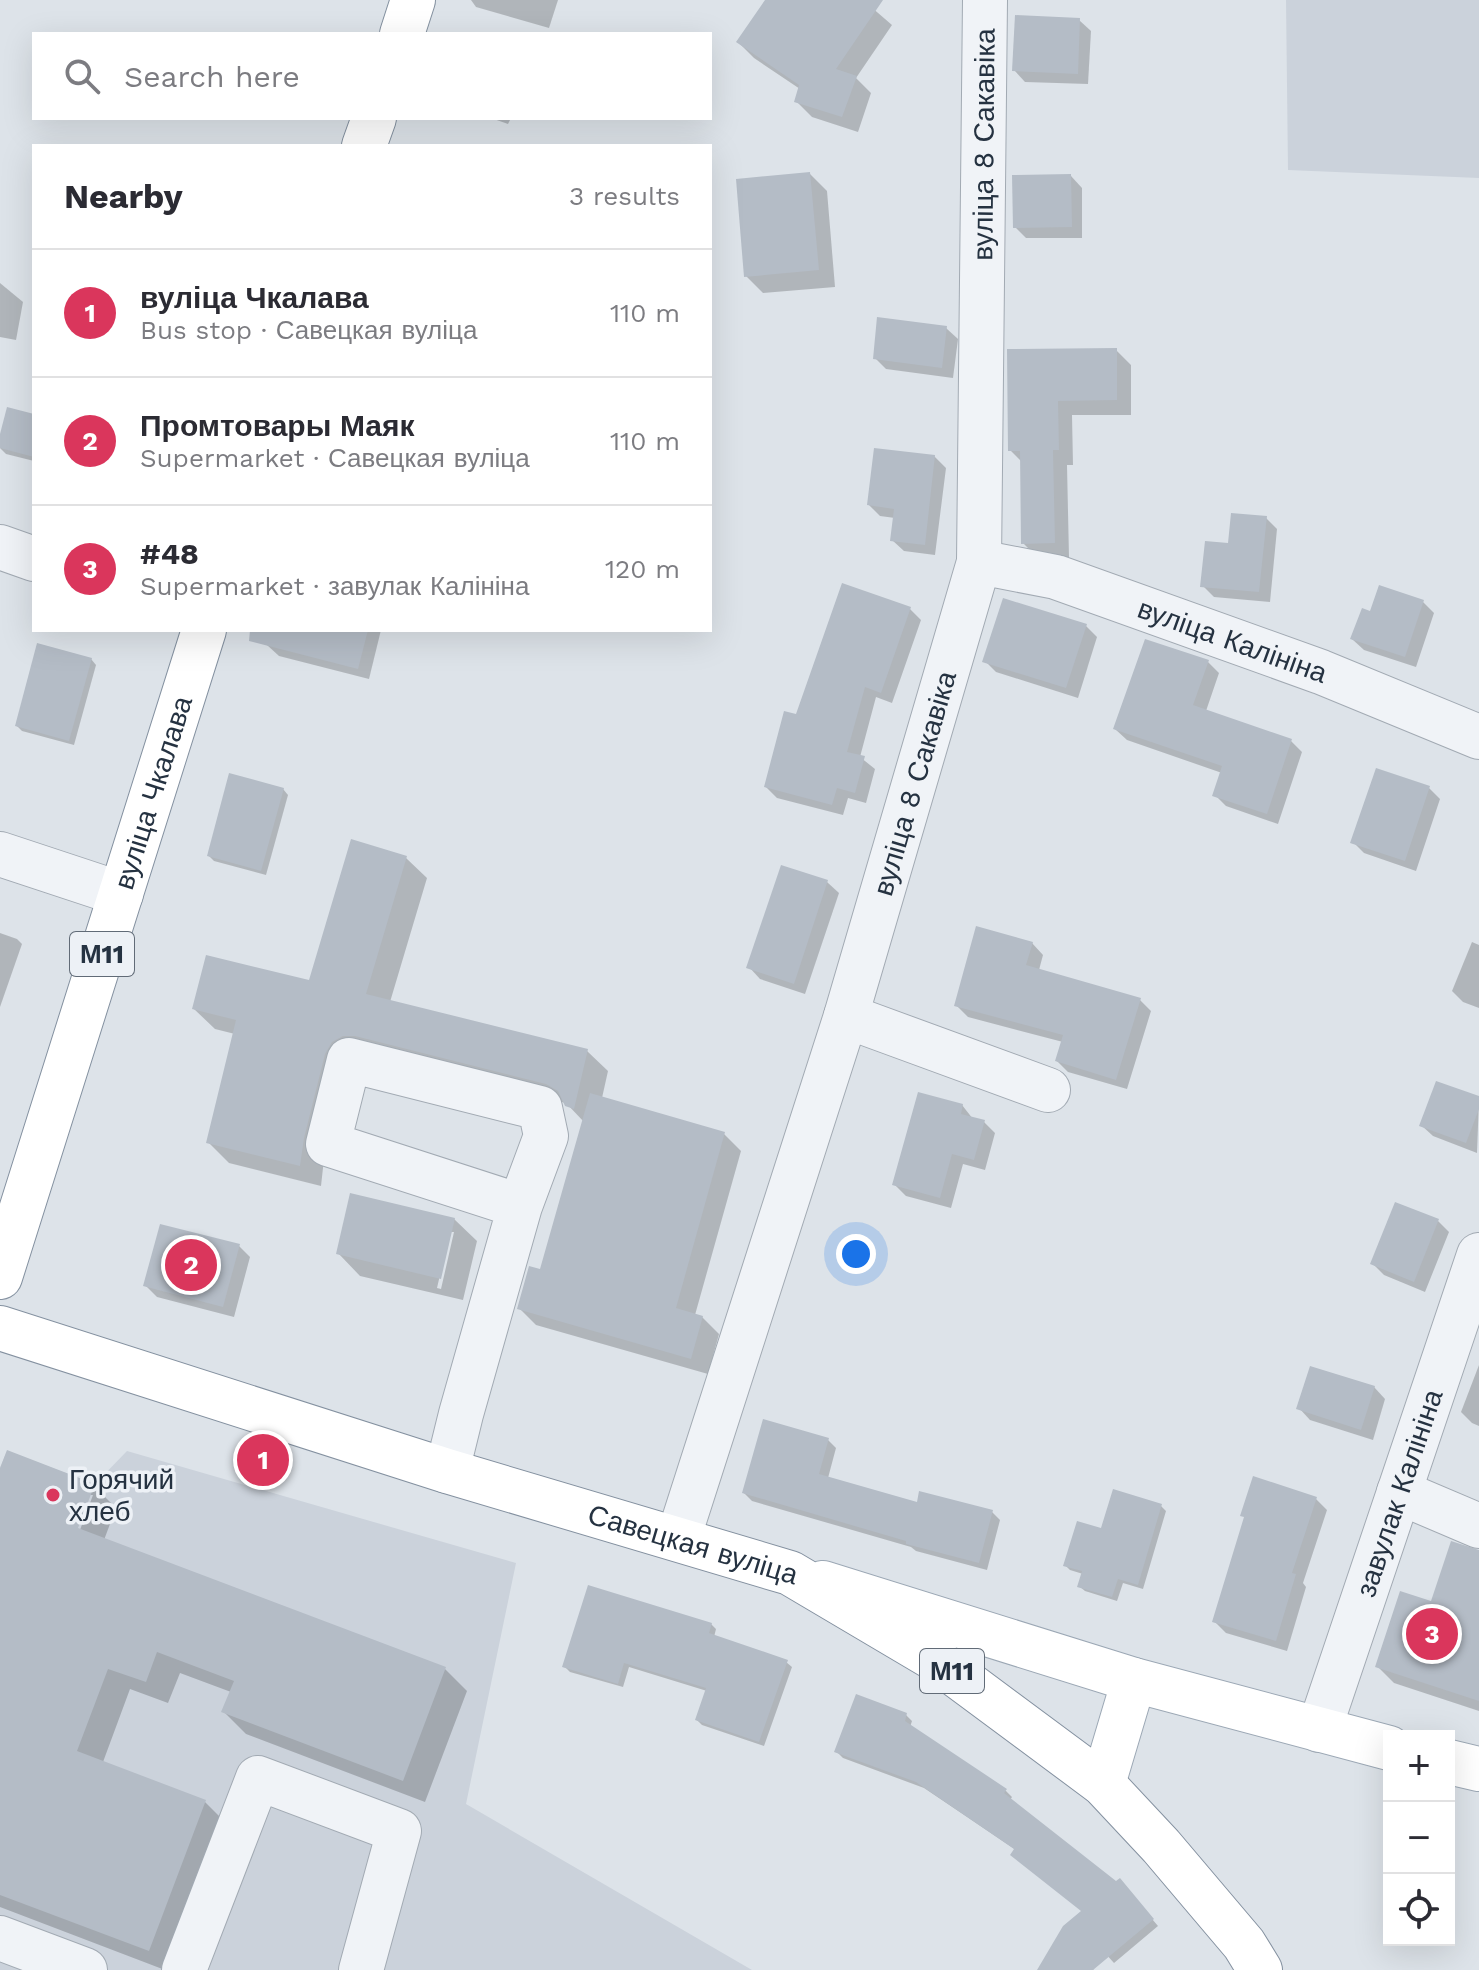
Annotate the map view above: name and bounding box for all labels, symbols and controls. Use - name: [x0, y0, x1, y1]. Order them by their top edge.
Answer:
- street label: вуліца 8 Сакавіка: [966, 28, 1001, 261]
- search box: [32, 32, 712, 120]
- icon: search: [60, 54, 104, 98]
- text: Search here: [124, 59, 300, 94]
- text: Nearby: [64, 176, 183, 216]
- text: 3 results: [569, 181, 680, 211]
- text: вуліца Чкалава: [140, 280, 369, 315]
- text: 1: [84, 298, 96, 328]
- text: 110 m: [610, 298, 680, 328]
- text: Bus stop · Савецкая вуліца: [140, 315, 477, 345]
- text: Промтовары Маяк: [140, 408, 414, 443]
- text: 2: [82, 426, 98, 456]
- text: 110 m: [610, 426, 680, 456]
- text: Supermarket · Савецкая вуліца: [140, 443, 530, 473]
- text: #48: [140, 536, 199, 571]
- text: 3: [82, 554, 98, 584]
- text: 120 m: [605, 554, 680, 584]
- text: Supermarket · завулак Калініна: [140, 571, 529, 601]
- street label: вуліца Калініна: [1133, 591, 1332, 689]
- street label: вуліца 8 Сакавіка: [866, 667, 963, 899]
- street label: вуліца Чкалава: [107, 691, 199, 893]
- road number: М11: [70, 932, 134, 976]
- your location: [836, 1234, 876, 1274]
- pin: 2: [165, 1235, 217, 1295]
- street label: завулак Калініна: [1349, 1385, 1449, 1601]
- pin: 1: [237, 1430, 289, 1490]
- place label: Горячий хлеб: [69, 1463, 174, 1528]
- marker: Горячий хлеб: [44, 1486, 62, 1504]
- street label: Савецкая вуліца: [584, 1497, 802, 1591]
- pin: 3: [1406, 1604, 1458, 1664]
- road number: М11: [920, 1649, 984, 1693]
- map controls: [1383, 1730, 1455, 1946]
- button: +: [1383, 1730, 1455, 1802]
- button: −: [1383, 1802, 1455, 1874]
- button: locate: [1383, 1874, 1455, 1946]

